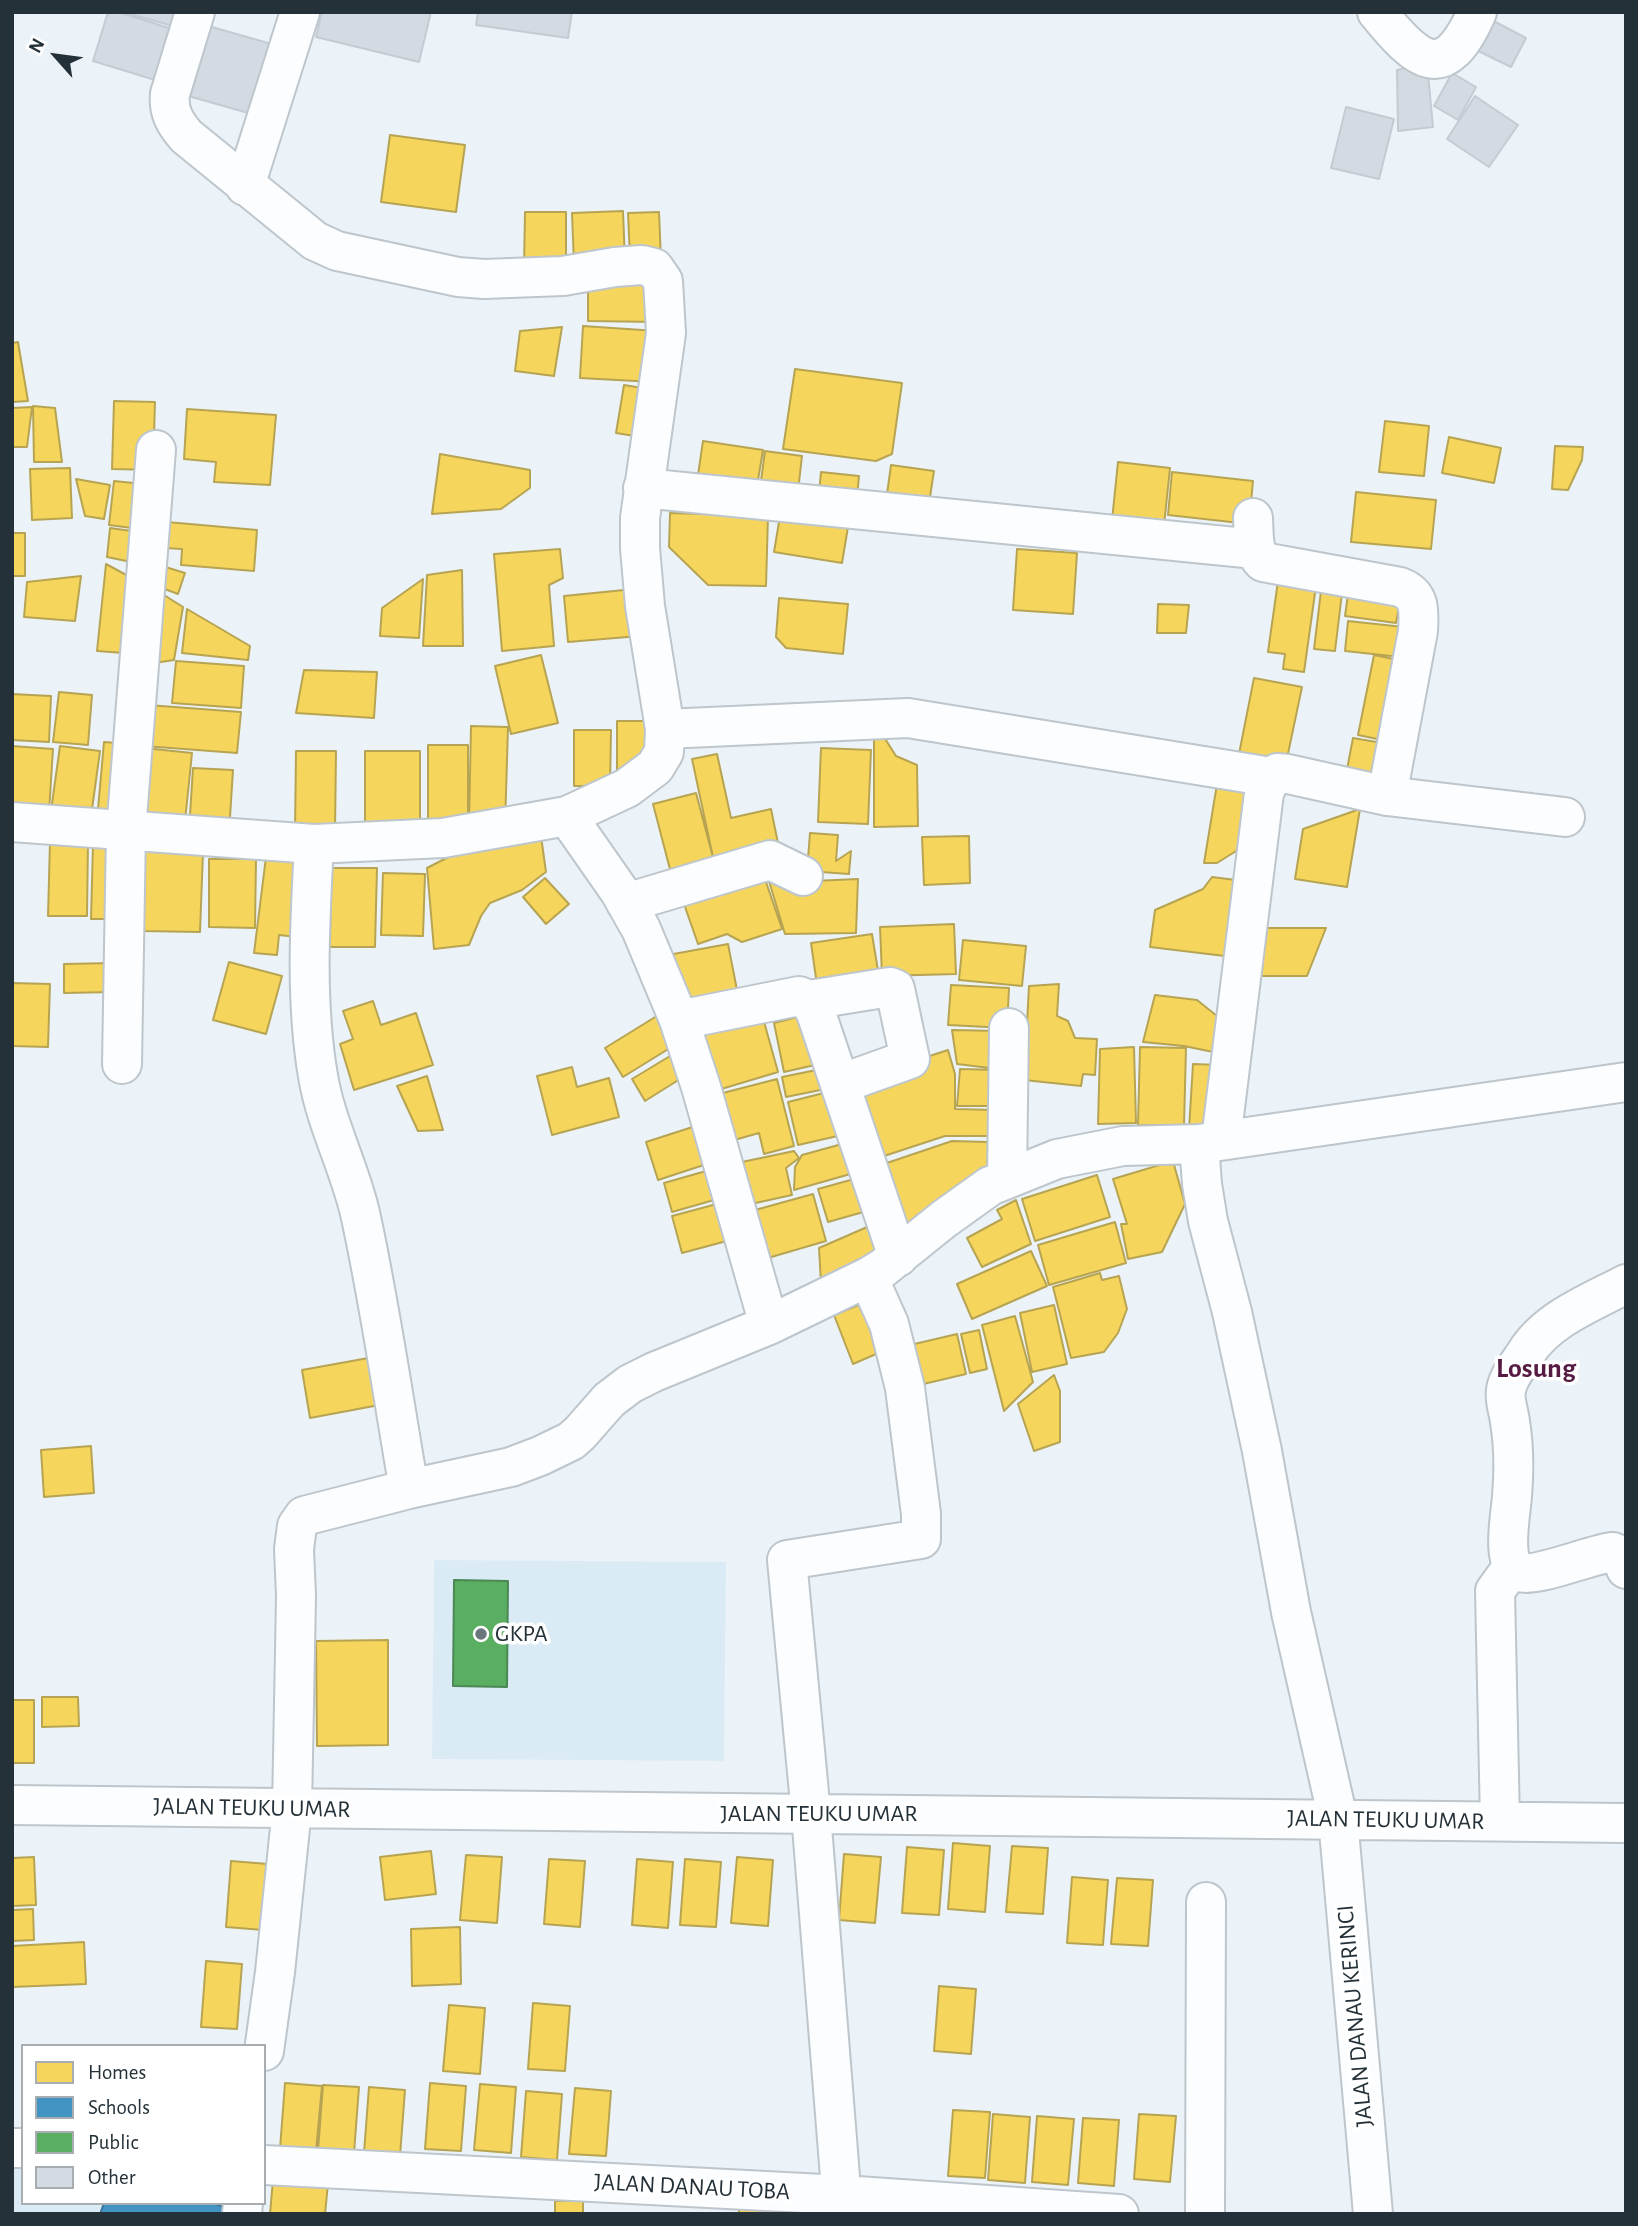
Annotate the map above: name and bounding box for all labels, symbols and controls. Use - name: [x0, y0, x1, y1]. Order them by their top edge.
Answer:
- north arrow: [21, 21, 91, 91]
- text: N: [26, 36, 49, 56]
- district label: Losung: [1496, 1352, 1576, 1386]
- place label: GKPA: [495, 1620, 548, 1648]
- marker: GKPA: [473, 1626, 489, 1642]
- street label: JALAN TEUKU UMAR: [153, 1792, 351, 1824]
- street label: JALAN TEUKU UMAR: [720, 1800, 918, 1828]
- street label: JALAN TEUKU UMAR: [1287, 1804, 1485, 1836]
- street label: JALAN DANAU KERINCI: [1331, 1904, 1379, 2128]
- legend: [21, 2044, 266, 2205]
- text: Homes: [88, 2062, 146, 2083]
- text: Schools: [88, 2097, 150, 2118]
- text: Public: [88, 2132, 138, 2153]
- text: Other: [88, 2167, 135, 2188]
- street label: JALAN DANAU TOBA: [593, 2167, 791, 2207]

